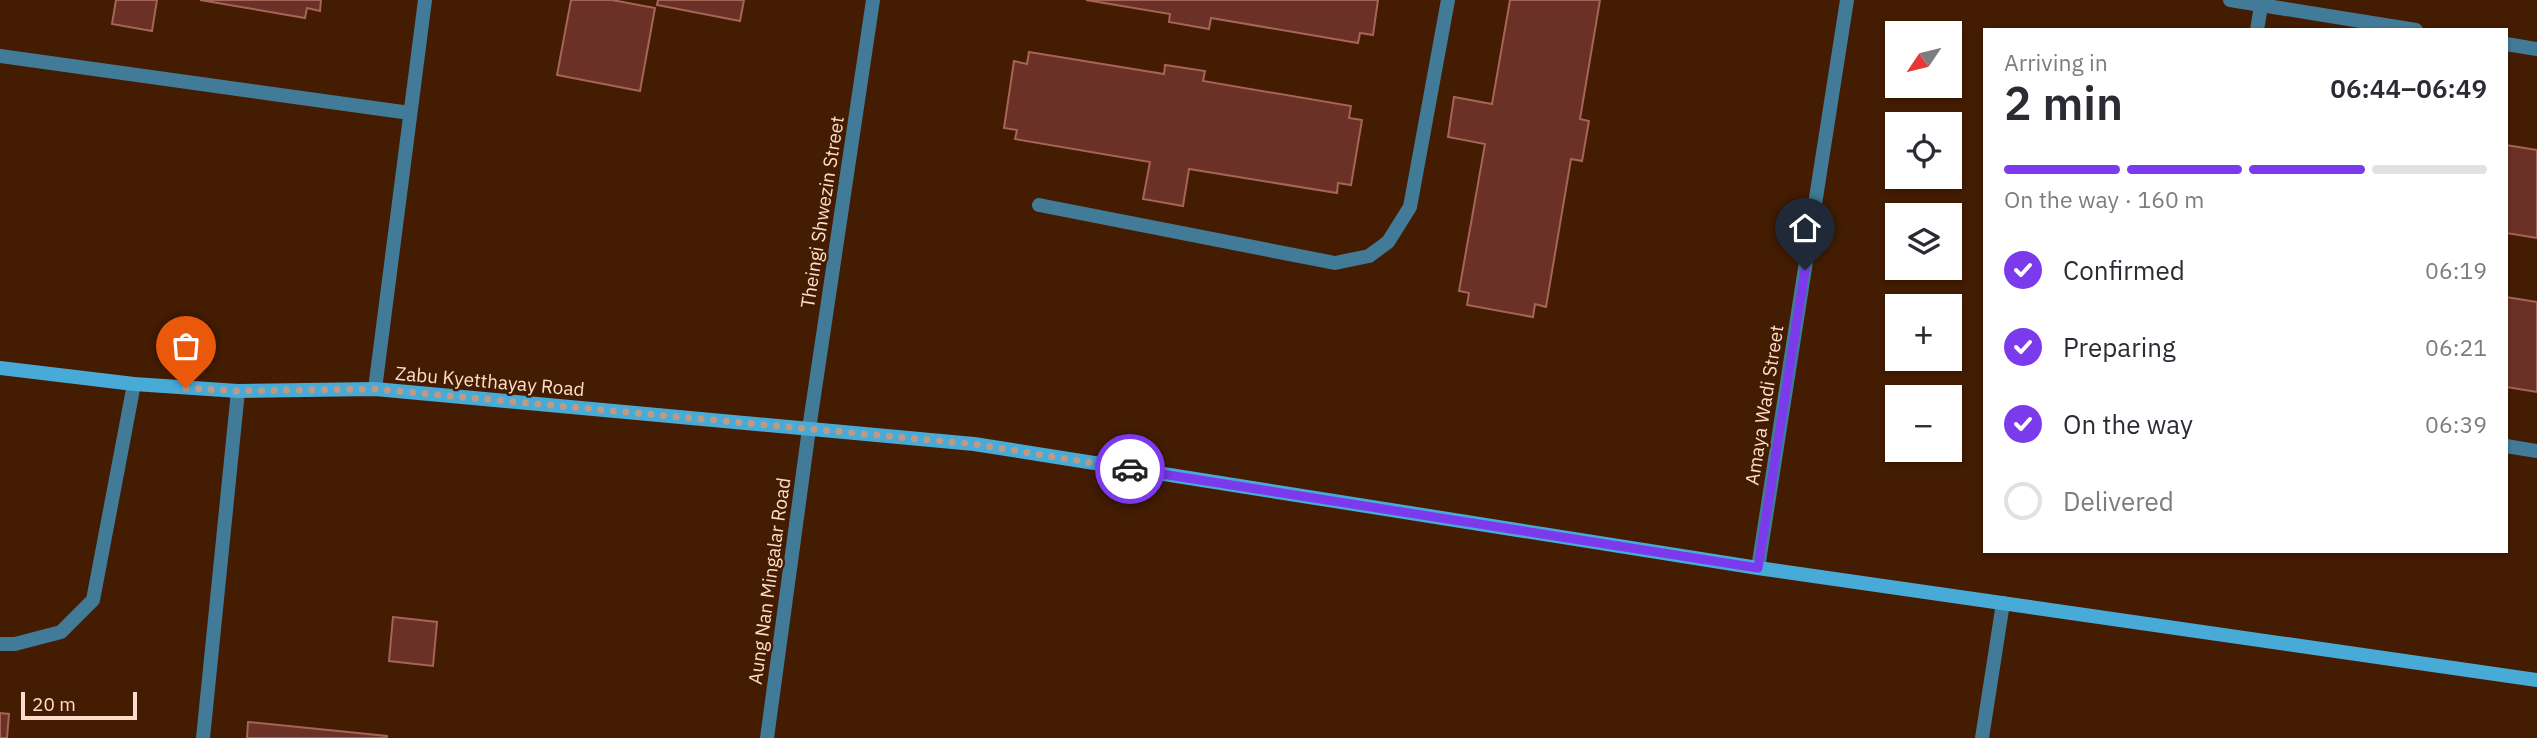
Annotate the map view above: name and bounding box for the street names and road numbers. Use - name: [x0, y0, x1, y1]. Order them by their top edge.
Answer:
- street label: Theingi Shwezin Street: [795, 114, 849, 310]
- street label: Amaya Wadi Street: [1739, 323, 1789, 487]
- street label: Zabu Kyetthayay Road: [394, 361, 586, 401]
- street label: Aung Nan Mingalar Road: [743, 476, 795, 686]

